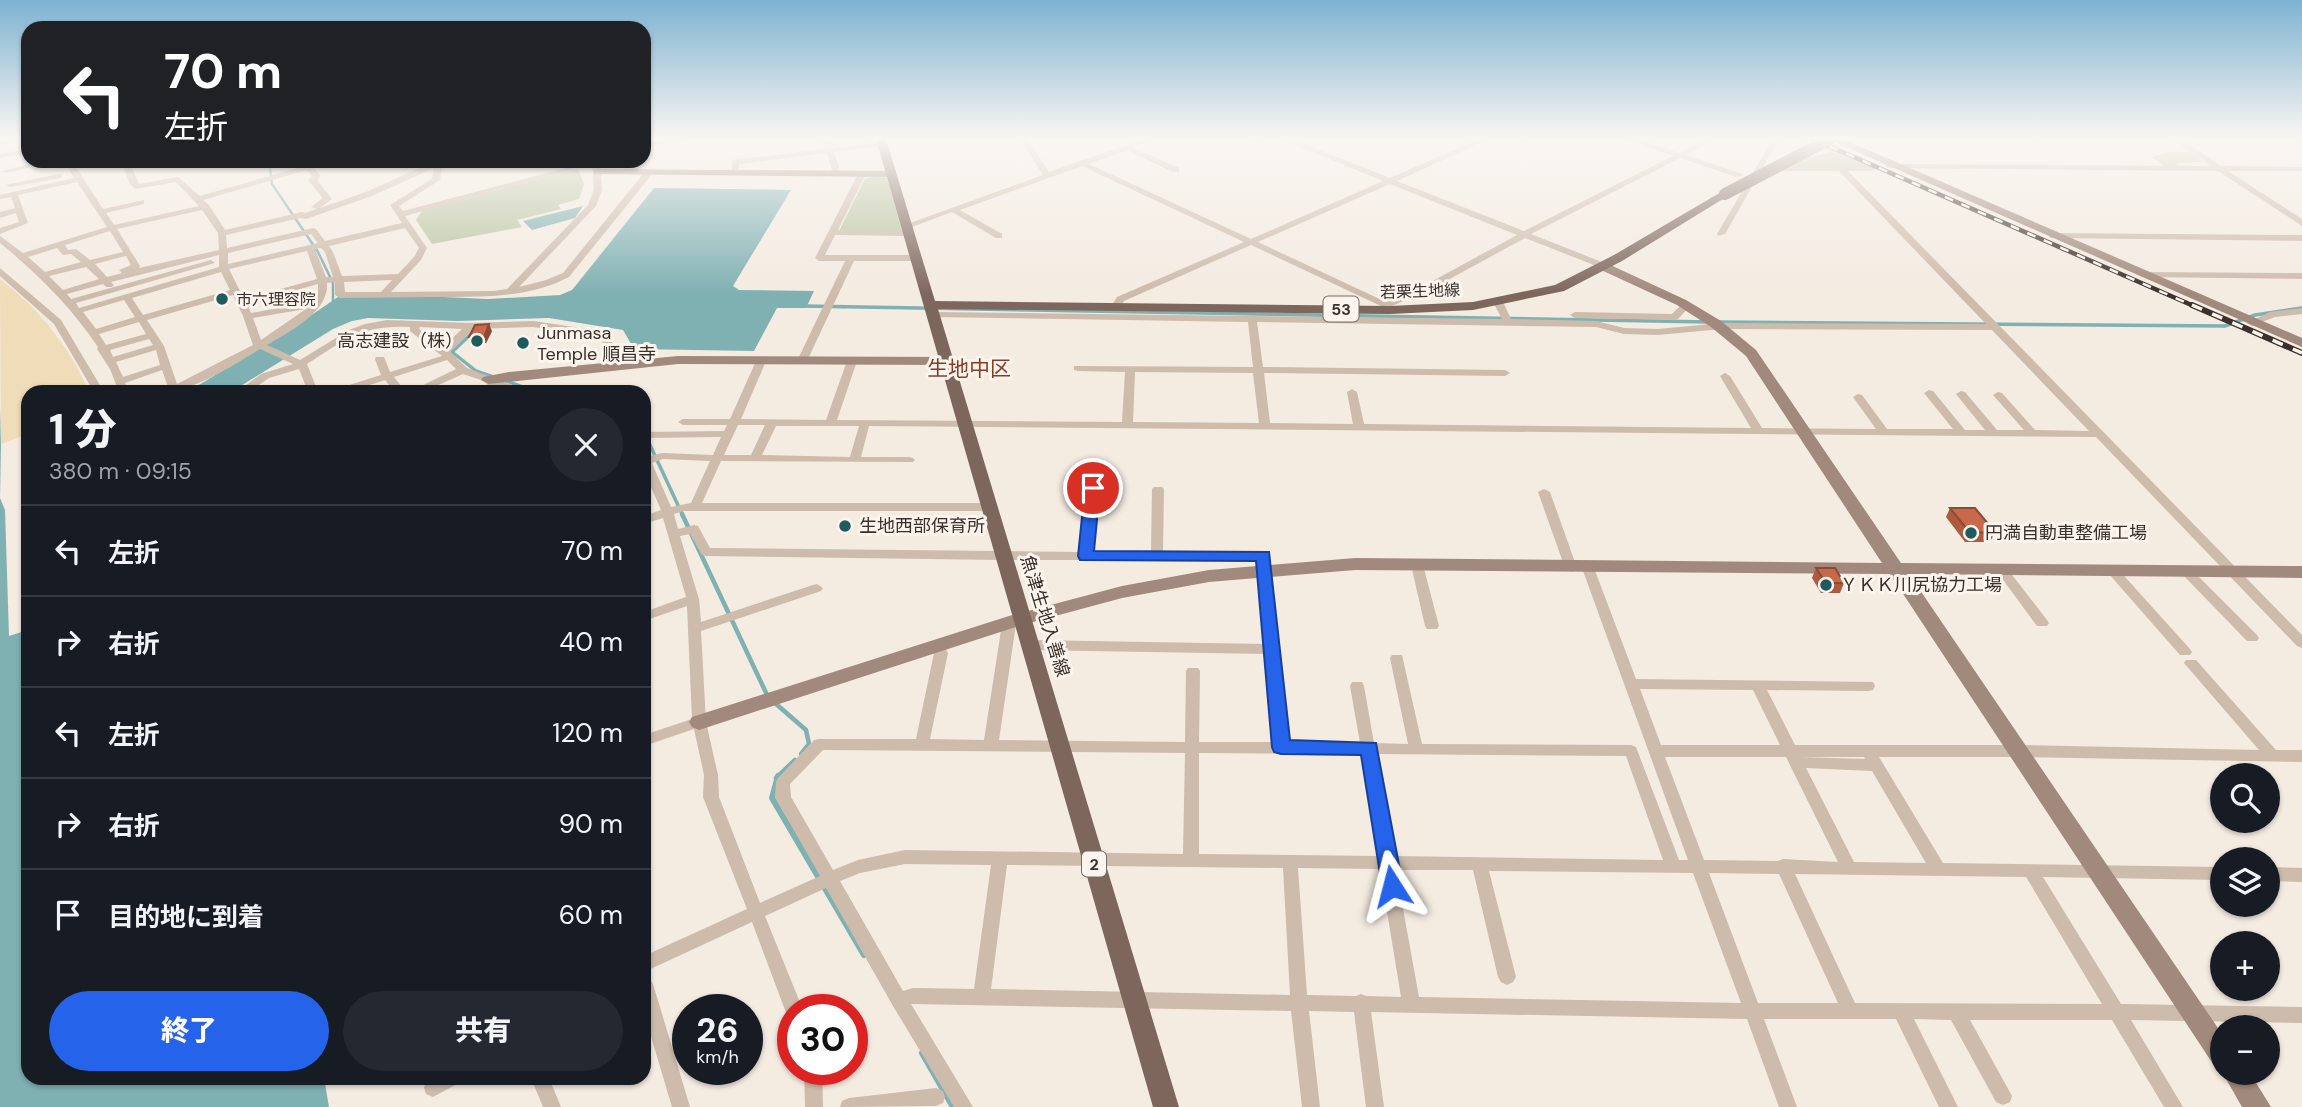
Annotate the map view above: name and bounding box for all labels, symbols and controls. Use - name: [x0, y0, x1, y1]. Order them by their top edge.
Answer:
- text: 70 m: [164, 39, 282, 103]
- icon: left: [49, 49, 140, 140]
- text: 左折: [164, 106, 228, 148]
- street label: 若栗生地線: [1380, 279, 1460, 303]
- place label: 市六理容院: [236, 289, 316, 310]
- marker: 市六理容院: [214, 291, 230, 307]
- road number: 53: [1324, 296, 1358, 322]
- place label: Junmasa Temple 順昌寺: [537, 321, 656, 366]
- place label: 高志建設（株）: [337, 329, 463, 353]
- marker: 高志建設（株）: [469, 333, 485, 349]
- marker: Junmasa Temple 順昌寺: [515, 335, 531, 351]
- district label: 生地中区: [927, 355, 1011, 383]
- text: 1 分: [49, 402, 116, 457]
- button: close: [549, 408, 623, 482]
- text: 380 m · 09:15: [49, 456, 192, 486]
- pin: [1063, 458, 1123, 518]
- icon: arrive: [1074, 469, 1112, 507]
- place label: 生地西部保育所: [859, 514, 985, 538]
- marker: 生地西部保育所: [837, 518, 853, 534]
- place label: 円満自動車整備工場: [1985, 521, 2147, 545]
- marker: 円満自動車整備工場: [1963, 525, 1979, 541]
- icon: left: [49, 532, 87, 570]
- text: 70 m: [562, 534, 623, 568]
- text: 左折: [108, 536, 160, 570]
- street label: 魚津生地入善線: [1015, 552, 1075, 680]
- place label: ＹＫＫ川尻協力工場: [1840, 573, 2002, 597]
- marker: ＹＫＫ川尻協力工場: [1818, 577, 1834, 593]
- icon: right: [49, 623, 87, 661]
- text: 40 m: [559, 625, 623, 659]
- text: 右折: [108, 627, 160, 661]
- icon: left: [49, 714, 87, 752]
- text: 120 m: [552, 716, 623, 750]
- text: 左折: [108, 718, 160, 752]
- map controls: [2210, 763, 2280, 1085]
- button: search: [2210, 763, 2280, 833]
- icon: right: [49, 805, 87, 843]
- text: 90 m: [559, 807, 623, 841]
- text: 右折: [108, 809, 160, 843]
- button: layers: [2210, 847, 2280, 917]
- position arrow: [1355, 849, 1429, 923]
- road number: 2: [1082, 852, 1106, 876]
- icon: arrive: [49, 896, 87, 934]
- text: 60 m: [559, 898, 623, 932]
- text: 目的地に到着: [108, 900, 264, 934]
- button: +: [2210, 931, 2280, 1001]
- button: 終了: [49, 991, 329, 1071]
- button: 共有: [343, 991, 623, 1071]
- speed limit sign: 30: [777, 994, 868, 1085]
- text: 26: [696, 1007, 739, 1053]
- button: −: [2210, 1015, 2280, 1085]
- text: km/h: [696, 1045, 739, 1069]

